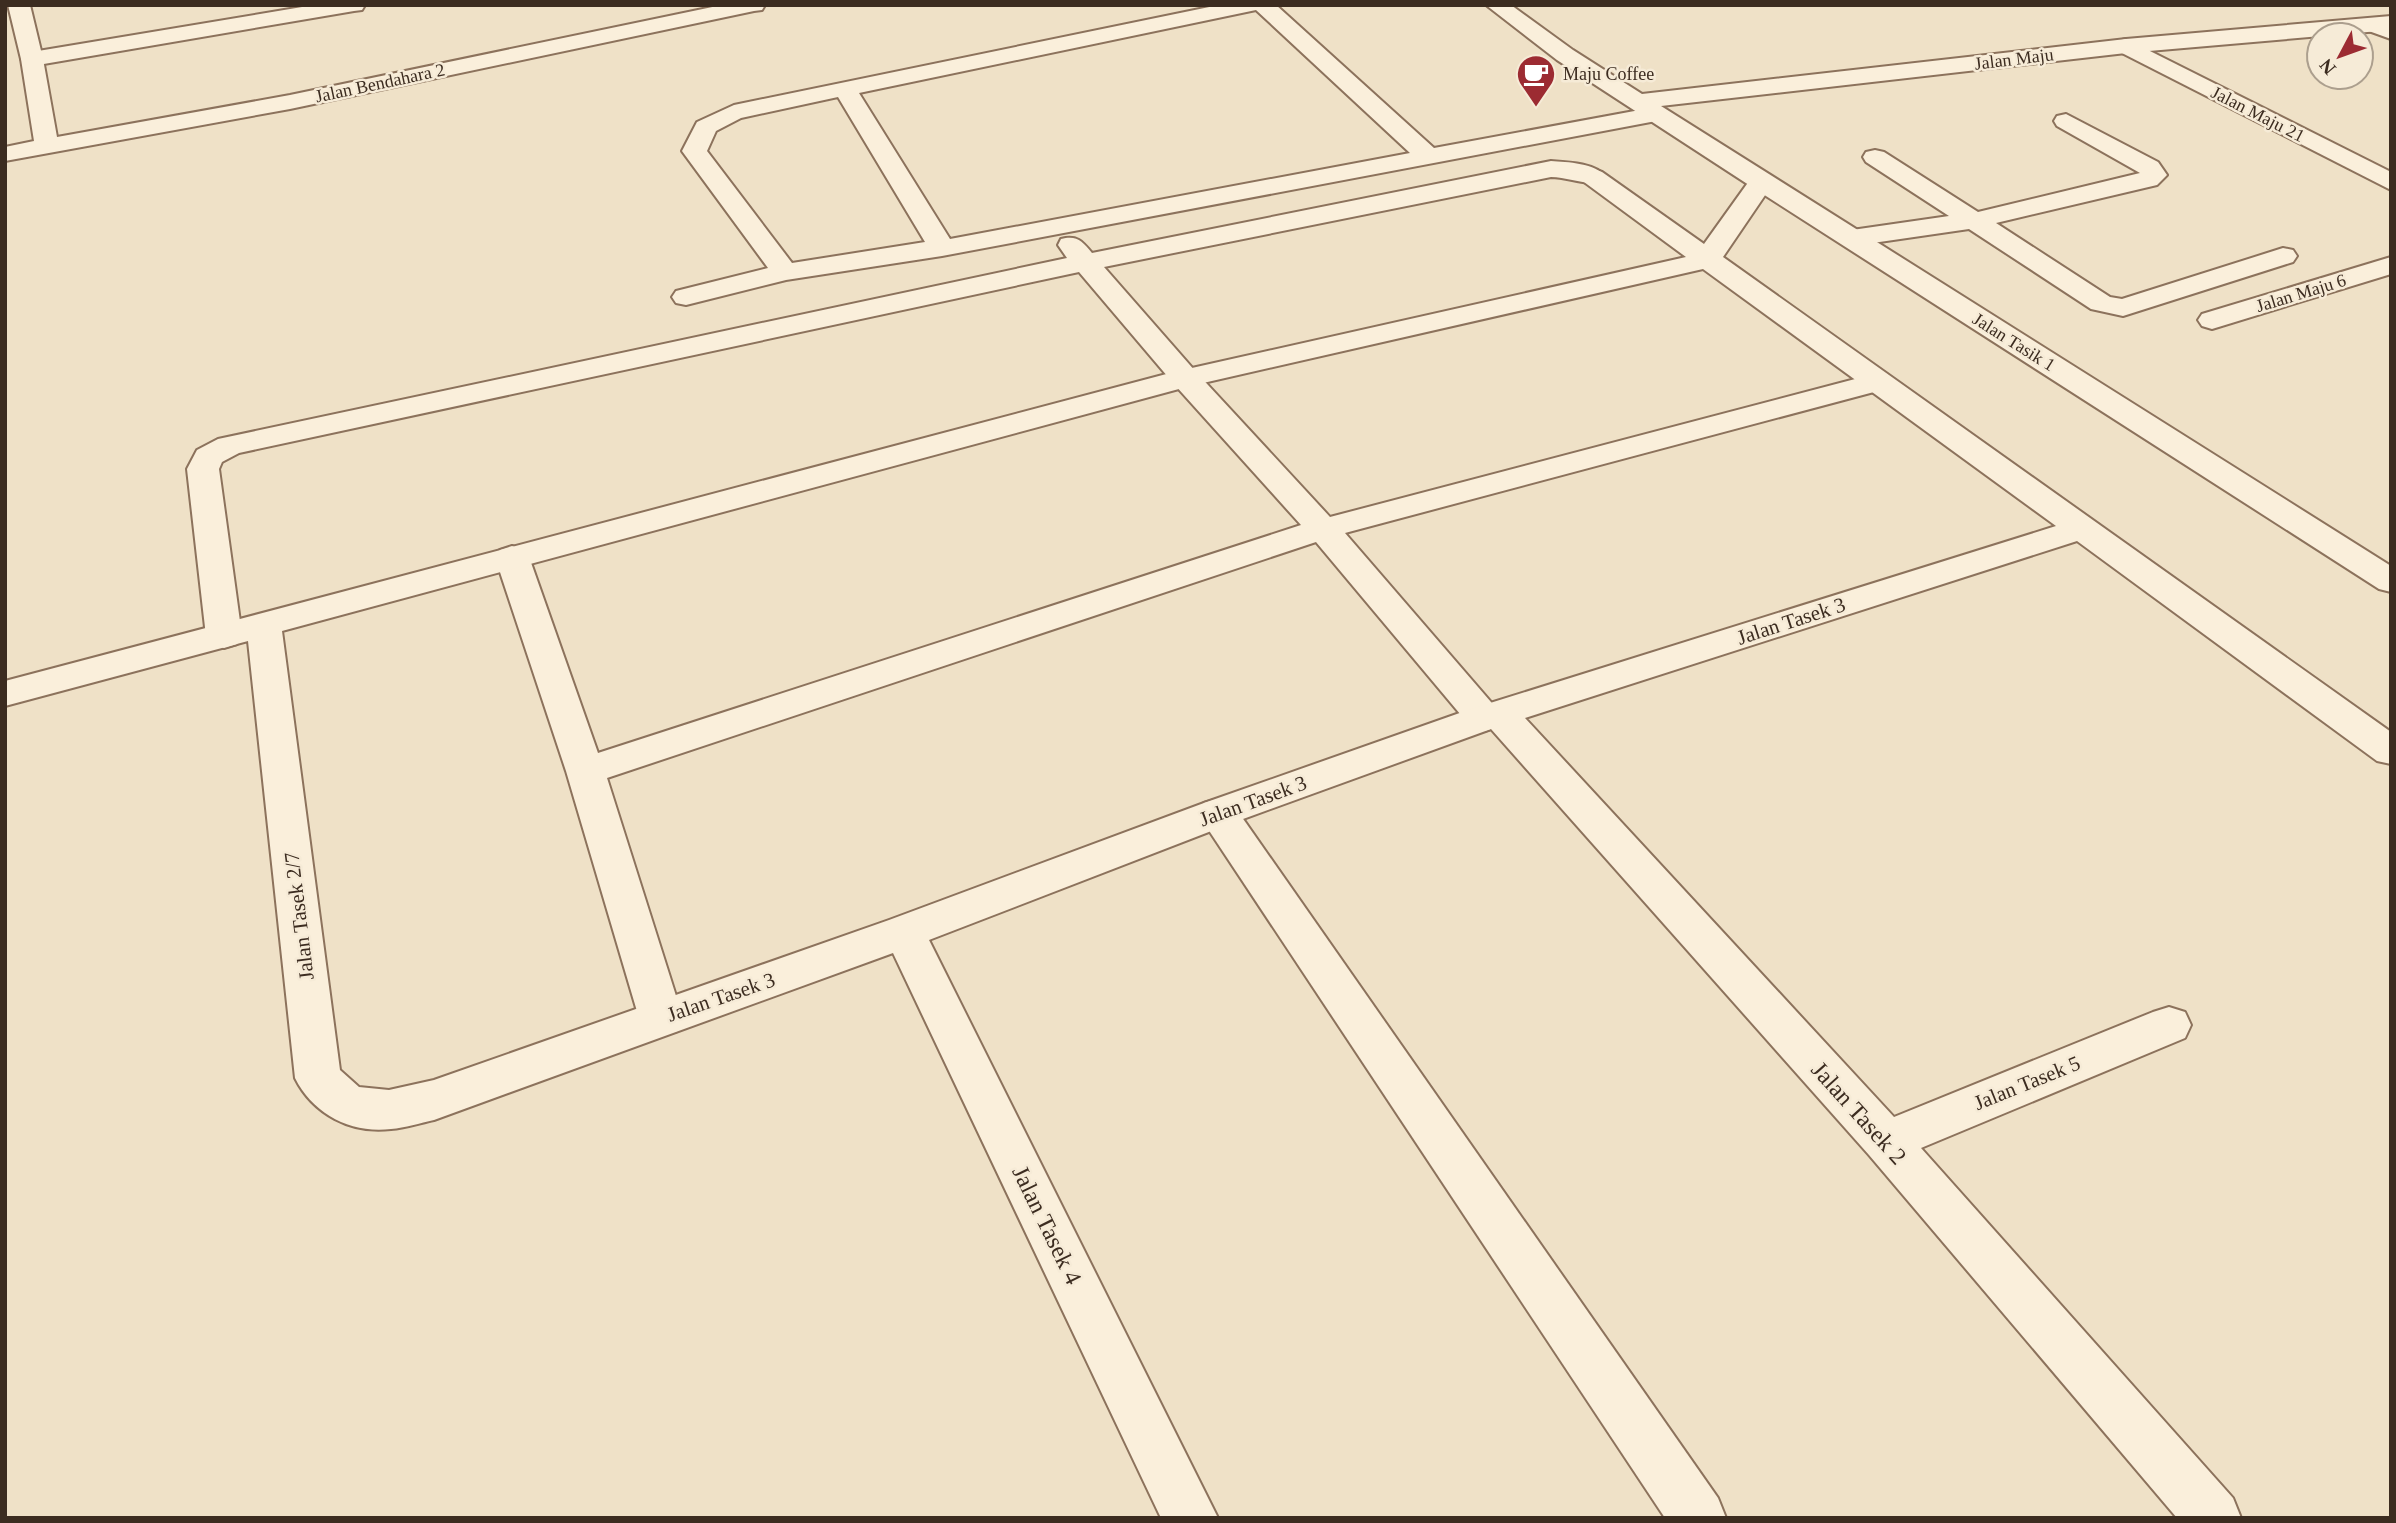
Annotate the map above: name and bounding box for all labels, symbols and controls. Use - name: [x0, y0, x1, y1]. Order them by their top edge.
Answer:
- north arrow: [2305, 21, 2375, 91]
- street label: Jalan Maju: [1973, 44, 2055, 74]
- cafe icon: Maju Coffee: [1515, 53, 1557, 108]
- text: N: [2315, 55, 2340, 79]
- street label: Jalan Bendahara 2: [313, 60, 447, 106]
- place label: Maju Coffee: [1563, 64, 1654, 84]
- street label: Jalan Maju 21: [2208, 82, 2308, 146]
- street label: Jalan Maju 6: [2254, 270, 2348, 316]
- street label: Jalan Tasik 1: [1969, 309, 2059, 375]
- street label: Jalan Tasek 3: [1734, 592, 1848, 650]
- street label: Jalan Tasek 3: [1196, 770, 1310, 832]
- street label: Jalan Tasek 2/7: [279, 851, 319, 981]
- street label: Jalan Tasek 3: [664, 967, 778, 1027]
- street label: Jalan Tasek 5: [1970, 1051, 2084, 1115]
- street label: Jalan Tasek 2: [1806, 1057, 1912, 1169]
- street label: Jalan Tasek 4: [1007, 1162, 1087, 1288]

